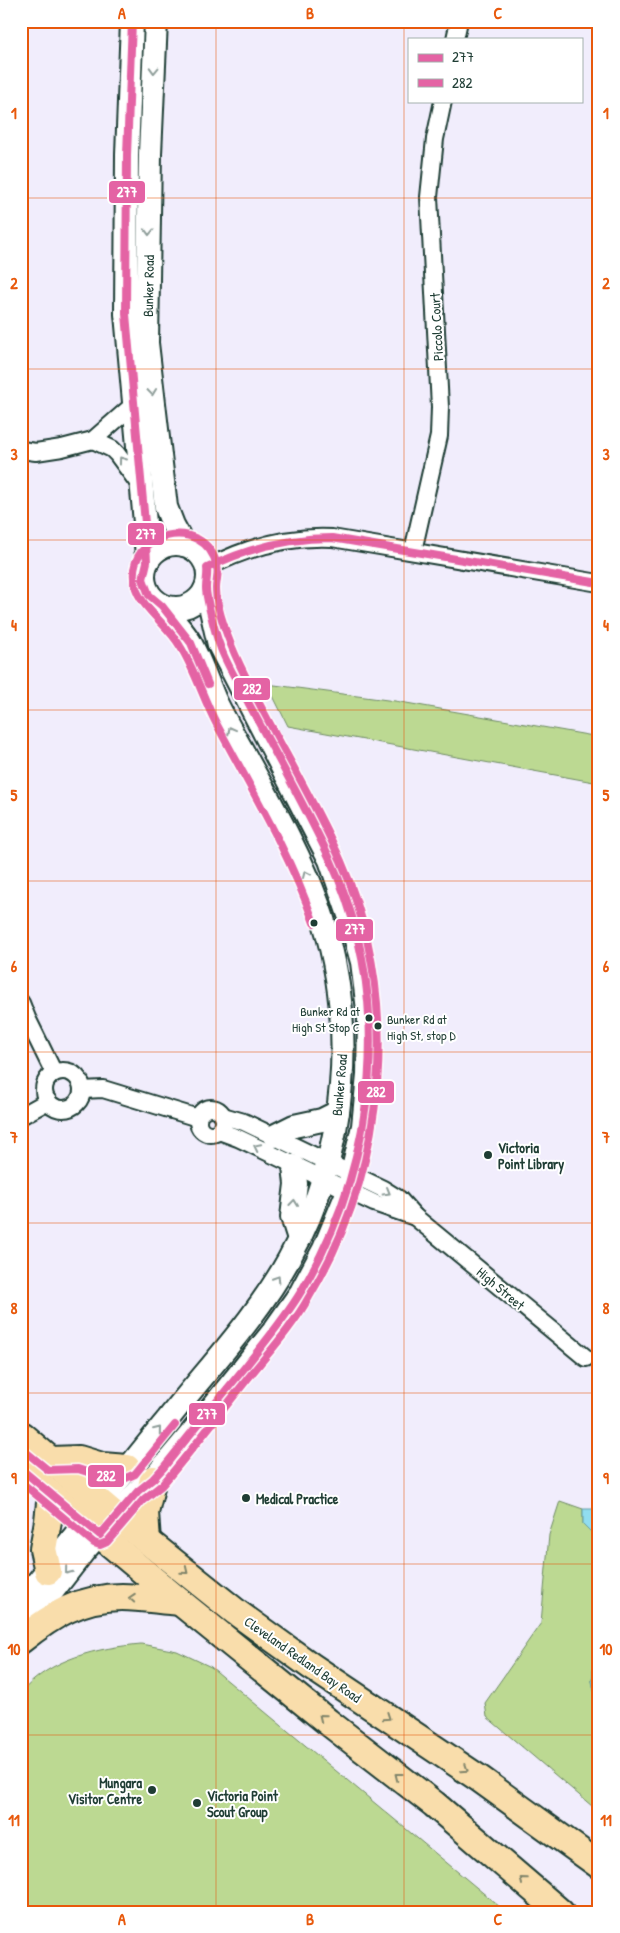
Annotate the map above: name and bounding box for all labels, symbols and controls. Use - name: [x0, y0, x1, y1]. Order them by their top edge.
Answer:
- text: A: [118, 2, 126, 24]
- text: B: [306, 2, 314, 24]
- text: C: [494, 2, 503, 24]
- legend: [408, 38, 582, 102]
- text: 277: [452, 46, 474, 67]
- one-way arrow: [149, 66, 159, 74]
- text: 282: [452, 72, 473, 93]
- text: 1: [11, 102, 17, 124]
- text: 1: [603, 102, 609, 124]
- line badge: 277: [108, 180, 146, 204]
- text: 277: [117, 182, 137, 201]
- one-way arrow: [144, 229, 154, 237]
- street label: Bunker Road: [138, 254, 158, 317]
- text: 2: [10, 272, 18, 294]
- text: 2: [602, 272, 610, 294]
- street label: Piccolo Court: [425, 292, 447, 361]
- one-way arrow: [146, 388, 157, 396]
- text: 3: [10, 443, 18, 465]
- text: 3: [602, 443, 610, 465]
- one-way arrow: [119, 457, 127, 466]
- line badge: 277: [127, 522, 165, 546]
- text: 277: [136, 524, 156, 543]
- text: 4: [11, 614, 17, 636]
- text: 4: [603, 614, 609, 636]
- line badge: 282: [233, 677, 271, 701]
- text: 282: [242, 679, 262, 698]
- one-way arrow: [228, 727, 238, 736]
- text: 5: [11, 784, 18, 806]
- text: 5: [603, 784, 610, 806]
- one-way arrow: [302, 871, 312, 879]
- unlabelled marker: [309, 918, 319, 928]
- line badge: 277: [335, 918, 374, 942]
- text: 277: [345, 919, 365, 938]
- text: 6: [11, 955, 18, 977]
- text: 6: [603, 955, 610, 977]
- place label: Bunker Rd at High St Stop C: [292, 1002, 361, 1036]
- place label: Bunker Rd at High St, stop D: [387, 1010, 457, 1044]
- marker: Bunker Rd at High St Stop C: [364, 1013, 374, 1023]
- marker: Bunker Rd at High St, stop D: [373, 1021, 383, 1031]
- street label: Bunker Road: [327, 1053, 351, 1117]
- line badge: 282: [357, 1080, 395, 1104]
- text: 282: [366, 1082, 386, 1101]
- text: 7: [9, 1126, 18, 1148]
- text: 7: [601, 1126, 610, 1148]
- place label: Victoria Point Library: [498, 1138, 564, 1175]
- one-way arrow: [253, 1143, 262, 1153]
- marker: Victoria Point Library: [482, 1149, 494, 1161]
- one-way arrow: [381, 1186, 390, 1196]
- one-way arrow: [288, 1198, 299, 1206]
- street label: High Street: [472, 1262, 529, 1315]
- one-way arrow: [271, 1275, 280, 1285]
- text: 8: [11, 1297, 18, 1319]
- text: 8: [603, 1297, 610, 1319]
- line badge: 277: [188, 1402, 226, 1426]
- text: 277: [197, 1404, 217, 1423]
- one-way arrow: [153, 1427, 161, 1436]
- line badge: 282: [87, 1464, 125, 1488]
- text: 282: [96, 1466, 116, 1485]
- text: 9: [11, 1467, 17, 1489]
- text: 9: [603, 1467, 609, 1489]
- place label: Medical Practice: [256, 1489, 339, 1508]
- marker: Medical Practice: [240, 1492, 252, 1504]
- one-way arrow: [65, 1566, 74, 1575]
- one-way arrow: [179, 1566, 188, 1574]
- one-way arrow: [127, 1592, 135, 1603]
- street label: Cleveland Redland Bay Road: [240, 1611, 366, 1708]
- text: 10: [8, 1638, 20, 1660]
- text: 10: [600, 1638, 612, 1660]
- one-way arrow: [382, 1711, 391, 1721]
- one-way arrow: [319, 1715, 328, 1723]
- one-way arrow: [459, 1762, 468, 1772]
- place label: Mungara Visitor Centre: [68, 1773, 143, 1808]
- one-way arrow: [395, 1774, 404, 1782]
- marker: Mungara Visitor Centre: [146, 1784, 158, 1796]
- place label: Victoria Point Scout Group: [207, 1786, 279, 1823]
- marker: Victoria Point Scout Group: [191, 1797, 203, 1809]
- text: 11: [8, 1809, 20, 1831]
- text: 11: [600, 1809, 612, 1831]
- one-way arrow: [520, 1877, 529, 1886]
- text: A: [118, 1908, 126, 1930]
- text: B: [306, 1908, 314, 1930]
- text: C: [494, 1908, 503, 1930]

